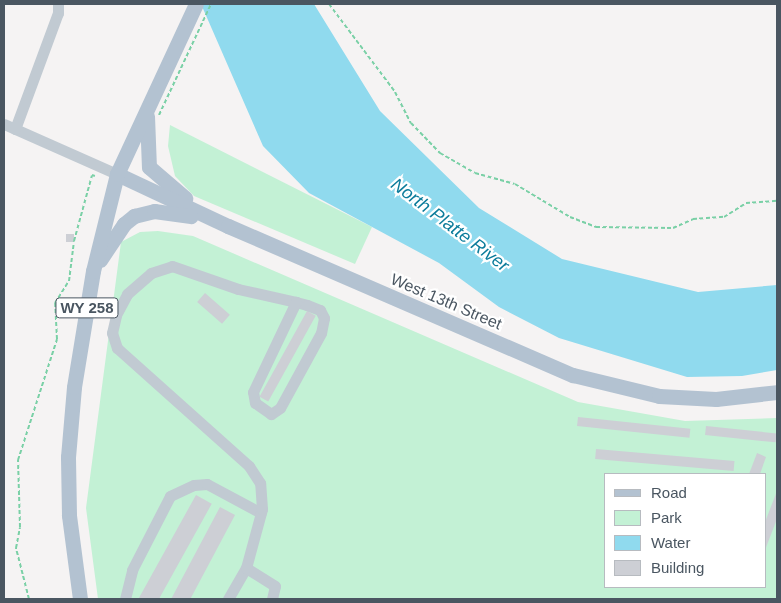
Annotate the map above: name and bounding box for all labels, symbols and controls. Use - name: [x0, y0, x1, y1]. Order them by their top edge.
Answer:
- water label: North Platte River: [387, 174, 513, 276]
- street label: West 13th Street: [388, 270, 504, 334]
- road number: WY 258: [54, 296, 120, 320]
- legend: [604, 473, 766, 588]
- text: Road: [651, 484, 687, 501]
- text: Park: [651, 509, 682, 526]
- text: Water: [651, 534, 690, 551]
- text: Building: [651, 559, 704, 576]

